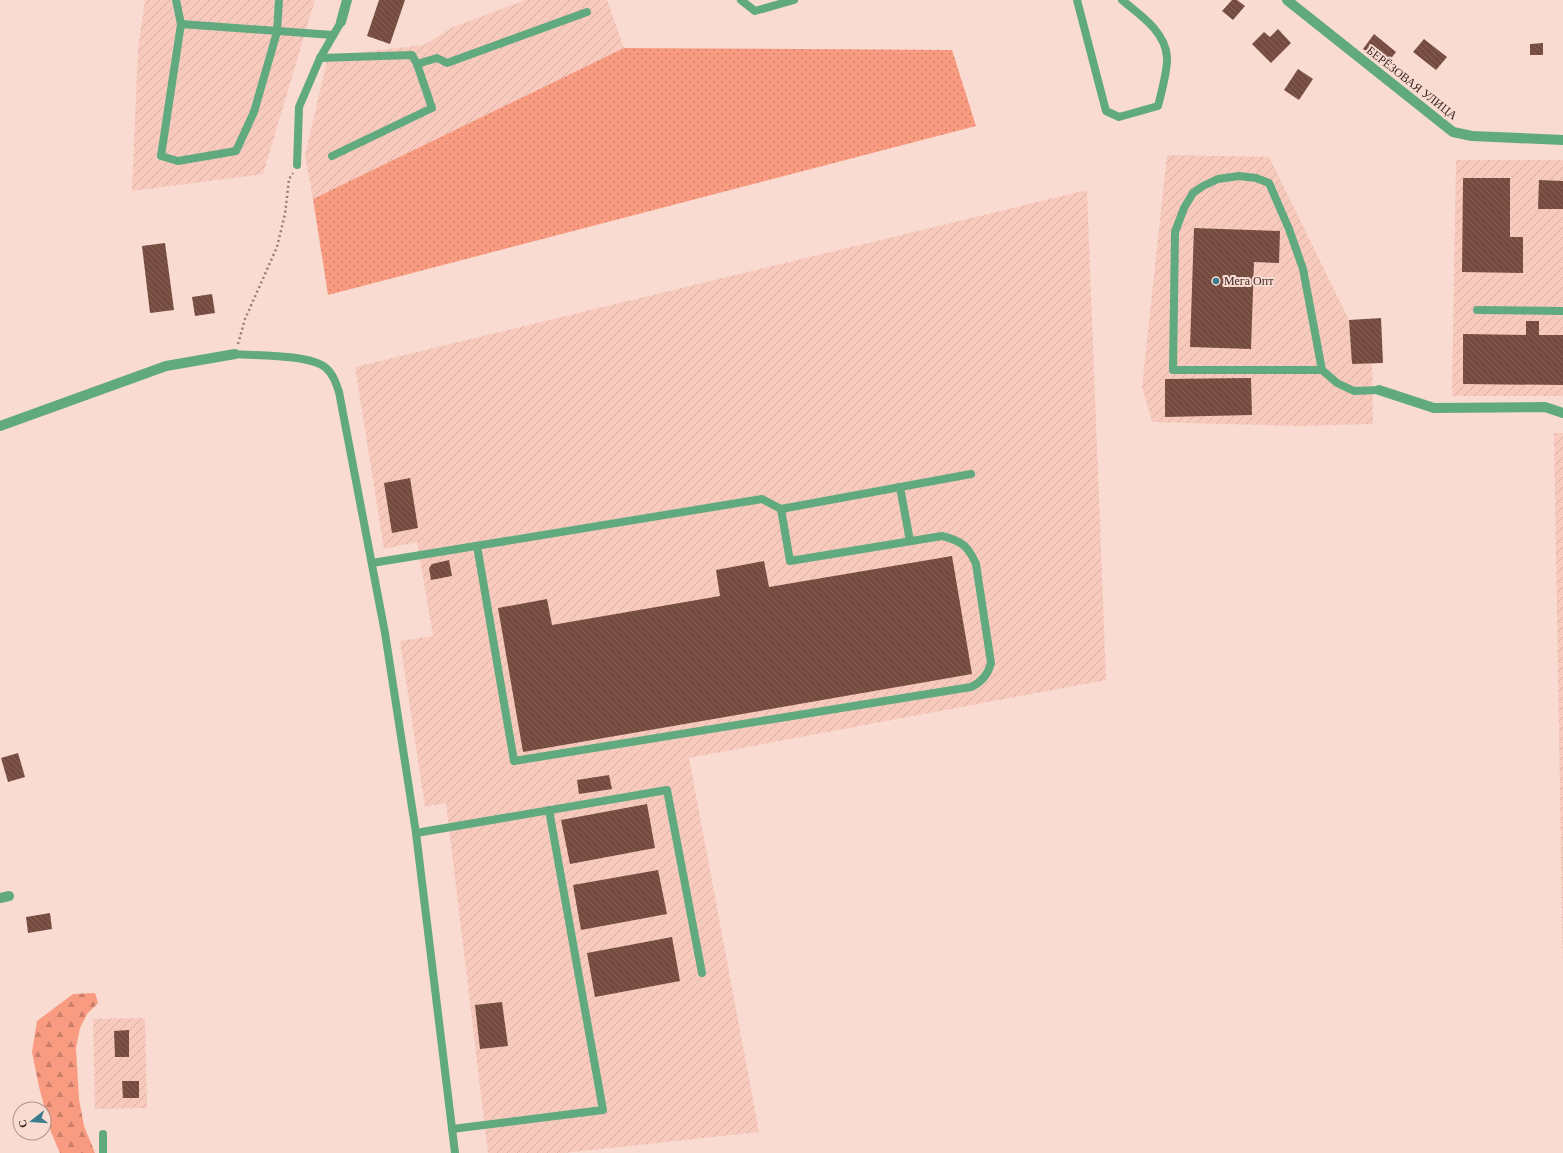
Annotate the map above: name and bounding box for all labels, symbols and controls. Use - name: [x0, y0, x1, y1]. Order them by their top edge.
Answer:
- street label: БЕРЁЗОВАЯ УЛИЦА: [1364, 43, 1460, 123]
- place label: Мега Опт: [1224, 274, 1274, 288]
- marker: Мега Опт: [1211, 276, 1221, 286]
- north arrow: [12, 1101, 52, 1141]
- text: С: [16, 1118, 29, 1129]

